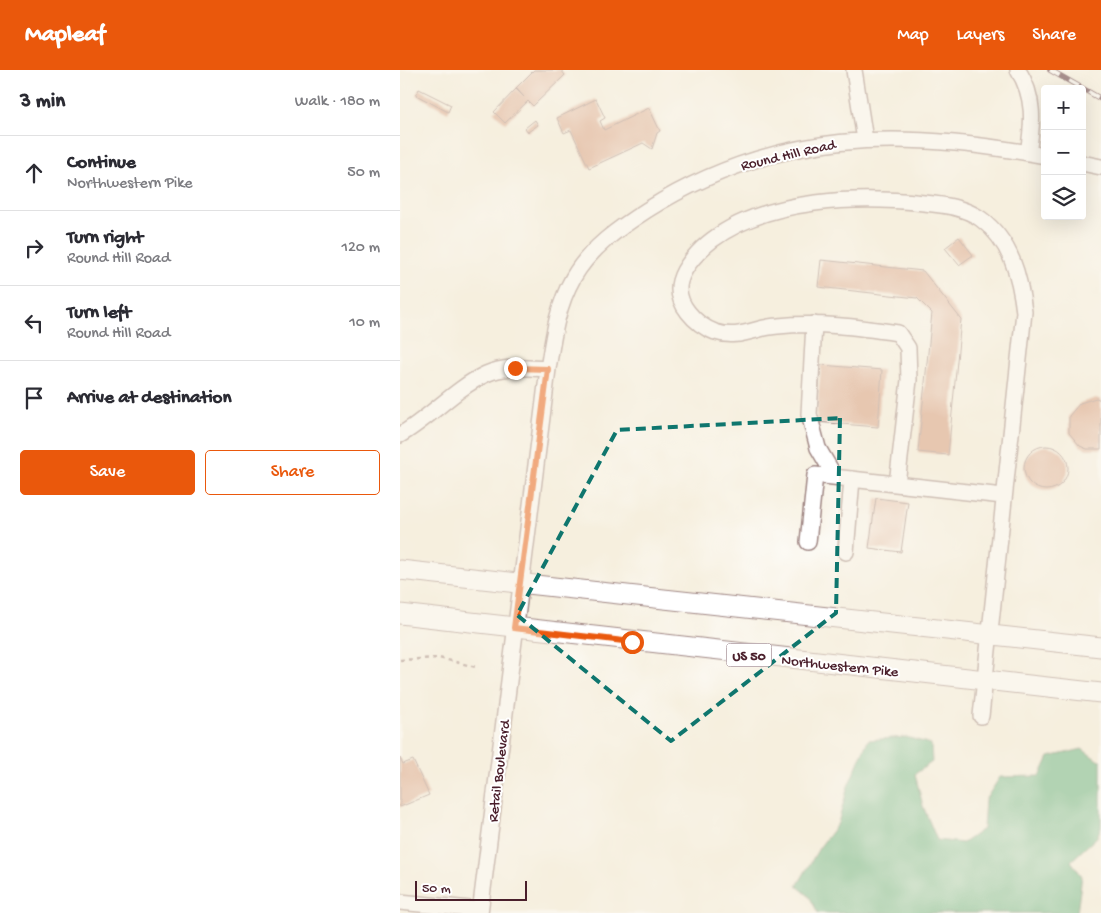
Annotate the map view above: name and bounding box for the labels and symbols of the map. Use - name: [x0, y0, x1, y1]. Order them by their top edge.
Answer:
- street label: Round Hill Road: [739, 136, 839, 176]
- route end: [504, 357, 527, 380]
- route start: [621, 631, 644, 654]
- road number: US 50: [726, 644, 772, 666]
- street label: Northwestern Pike: [780, 652, 900, 682]
- street label: Retail Boulevard: [485, 718, 515, 823]
- scale bar: [415, 878, 528, 901]

